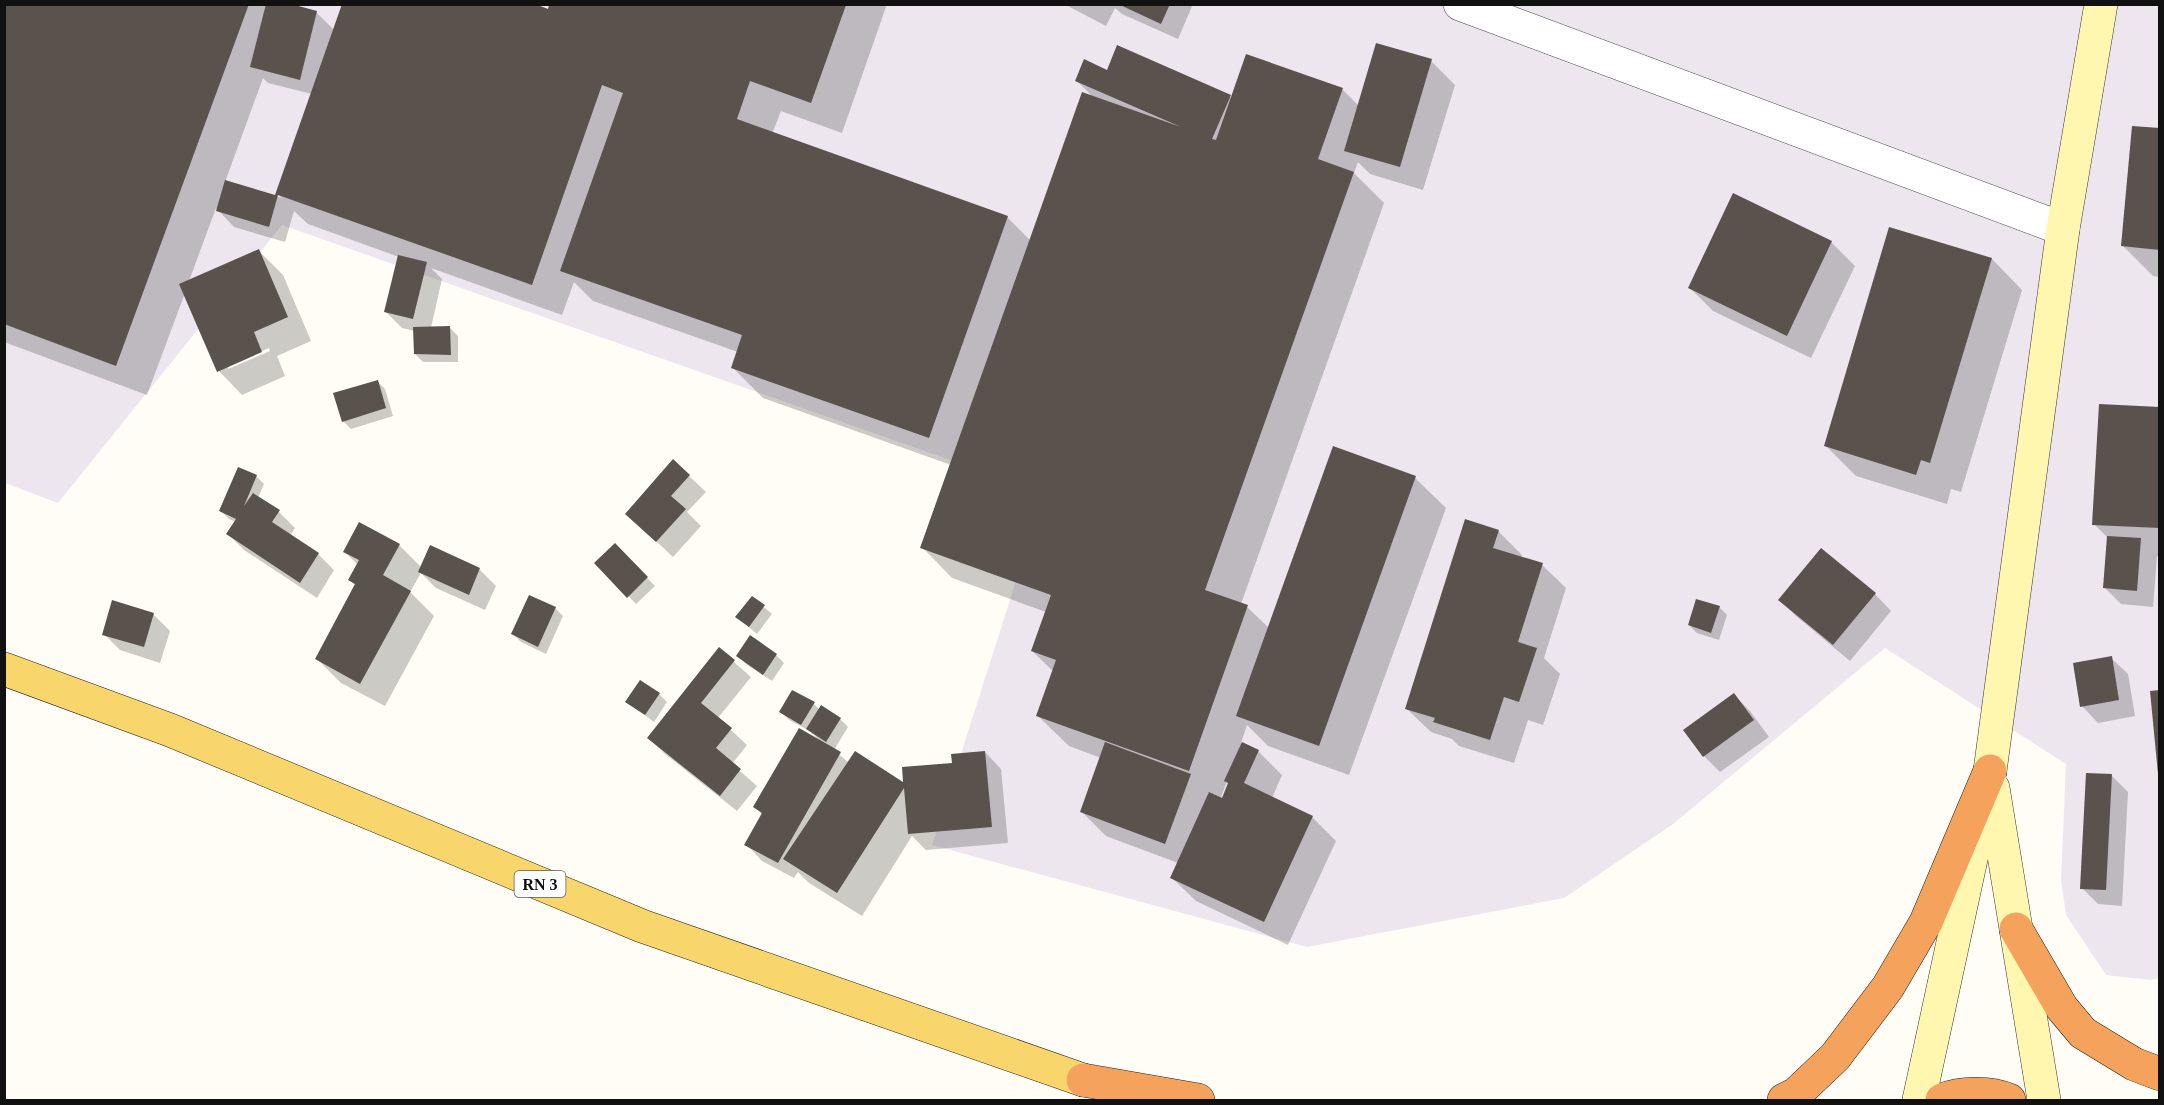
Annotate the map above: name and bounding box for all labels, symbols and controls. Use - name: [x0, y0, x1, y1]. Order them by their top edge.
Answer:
- road number: RN 3: [514, 871, 566, 897]

